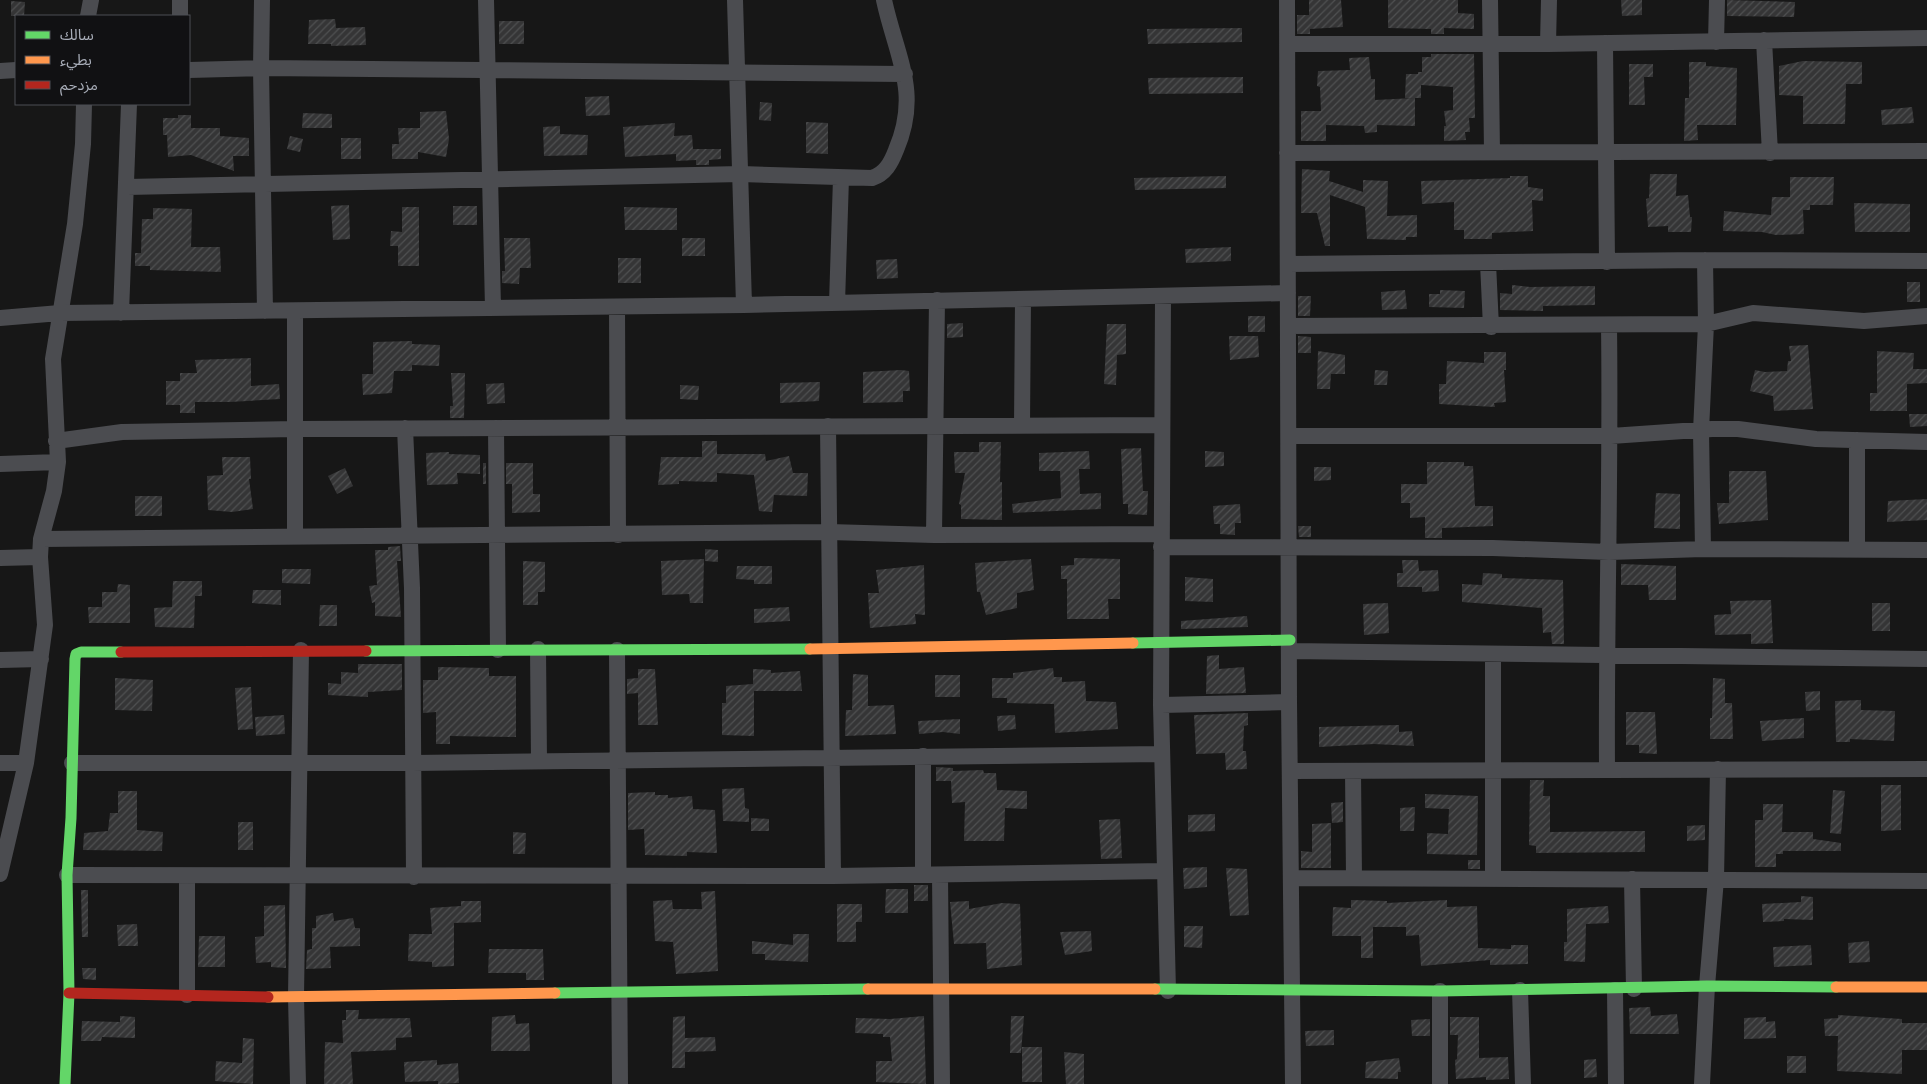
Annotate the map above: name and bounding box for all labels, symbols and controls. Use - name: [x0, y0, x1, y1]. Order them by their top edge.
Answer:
- legend: [15, 15, 190, 105]
- text: سالك: [60, 26, 94, 44]
- text: بطيء: [60, 51, 92, 71]
- text: مزدحم: [60, 76, 98, 96]

